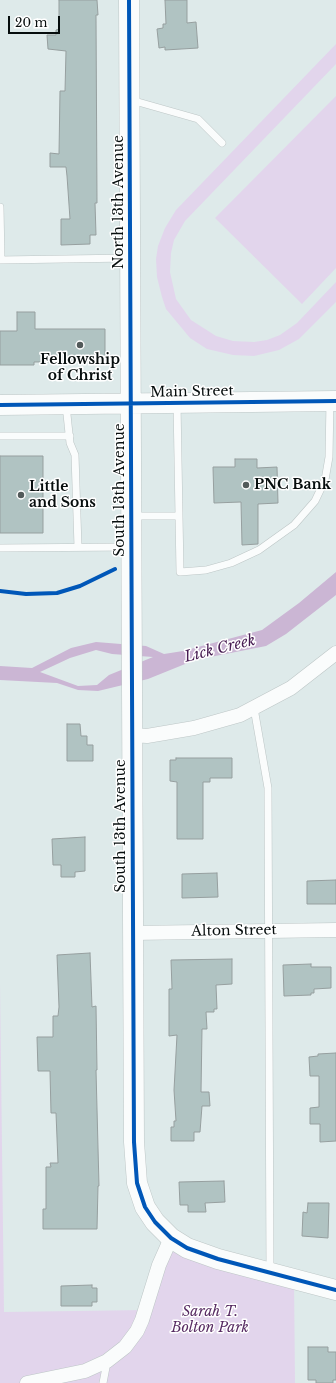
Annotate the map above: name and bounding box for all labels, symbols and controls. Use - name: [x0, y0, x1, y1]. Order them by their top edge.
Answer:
- scale bar: [10, 8, 62, 34]
- text: 20 m: [15, 15, 47, 30]
- street label: North 13th Avenue: [111, 135, 127, 269]
- marker: Fellowship of Christ: [75, 340, 85, 350]
- place label: Fellowship of Christ: [40, 352, 120, 384]
- street label: Main Street: [150, 383, 234, 401]
- street label: South 13th Avenue: [112, 423, 128, 557]
- place label: PNC Bank: [254, 477, 331, 493]
- place label: Little and Sons: [29, 479, 96, 512]
- marker: PNC Bank: [241, 480, 251, 490]
- marker: Little and Sons: [16, 490, 26, 500]
- water label: Lick Creek: [183, 631, 257, 667]
- street label: South 13th Avenue: [113, 759, 129, 893]
- street label: Alton Street: [191, 922, 277, 940]
- park label: Sarah T. Bolton Park: [171, 1304, 249, 1336]

